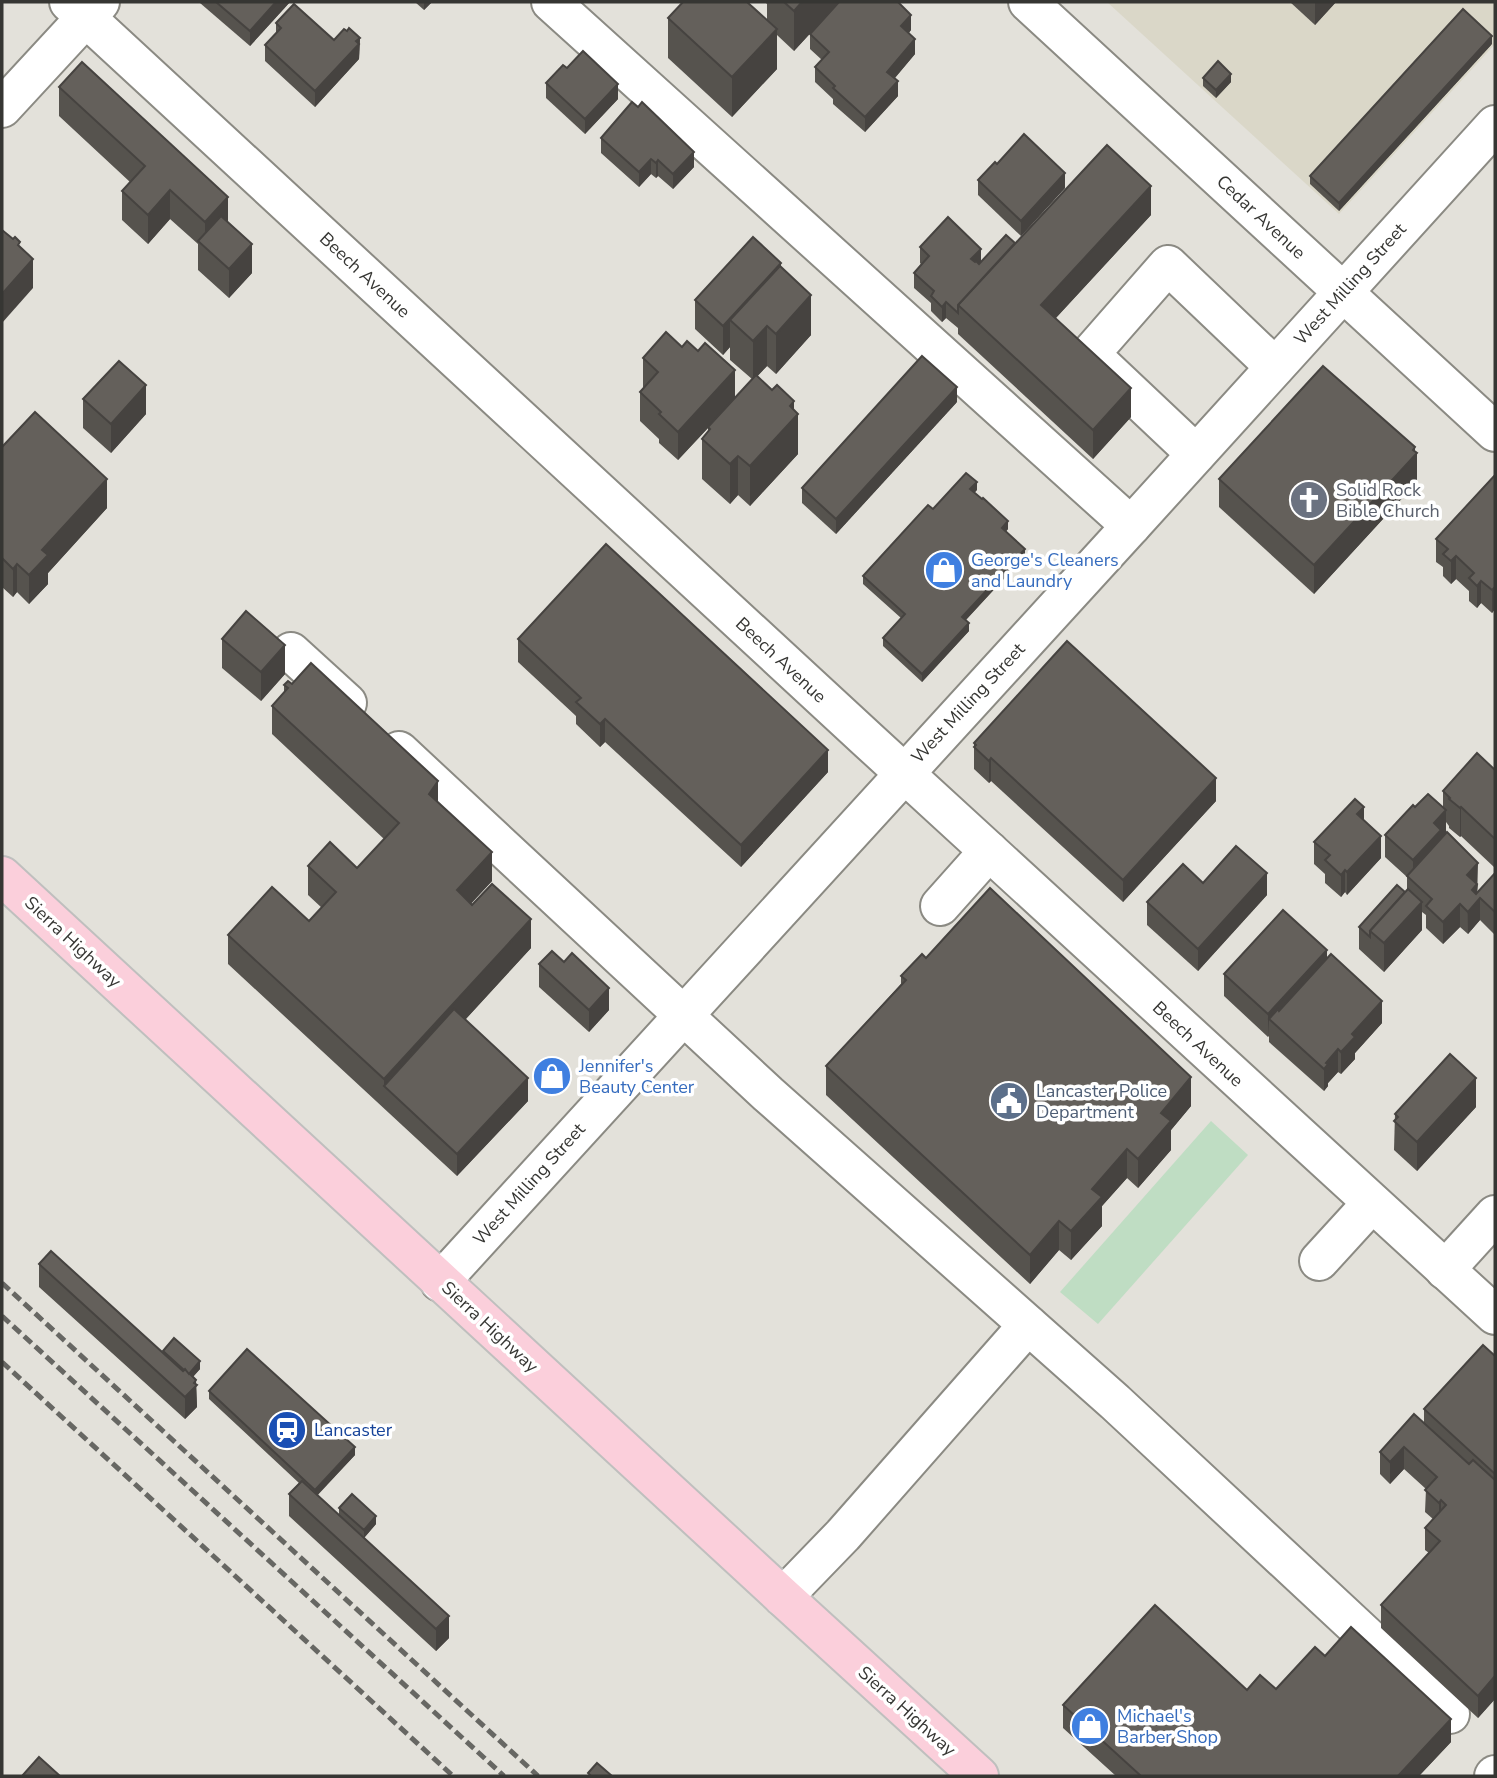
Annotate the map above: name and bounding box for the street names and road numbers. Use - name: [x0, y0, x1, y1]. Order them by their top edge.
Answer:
- street label: Cedar Avenue: [1211, 170, 1311, 264]
- street label: West Milling Street: [1289, 217, 1412, 350]
- street label: Beech Avenue: [314, 227, 416, 323]
- street label: Beech Avenue: [730, 612, 832, 708]
- street label: West Milling Street: [906, 637, 1031, 769]
- street label: Sierra Highway: [19, 891, 127, 994]
- street label: Beech Avenue: [1147, 996, 1249, 1092]
- street label: West Milling Street: [468, 1117, 591, 1250]
- street label: Sierra Highway: [436, 1276, 544, 1379]
- street label: Sierra Highway: [853, 1661, 962, 1762]

